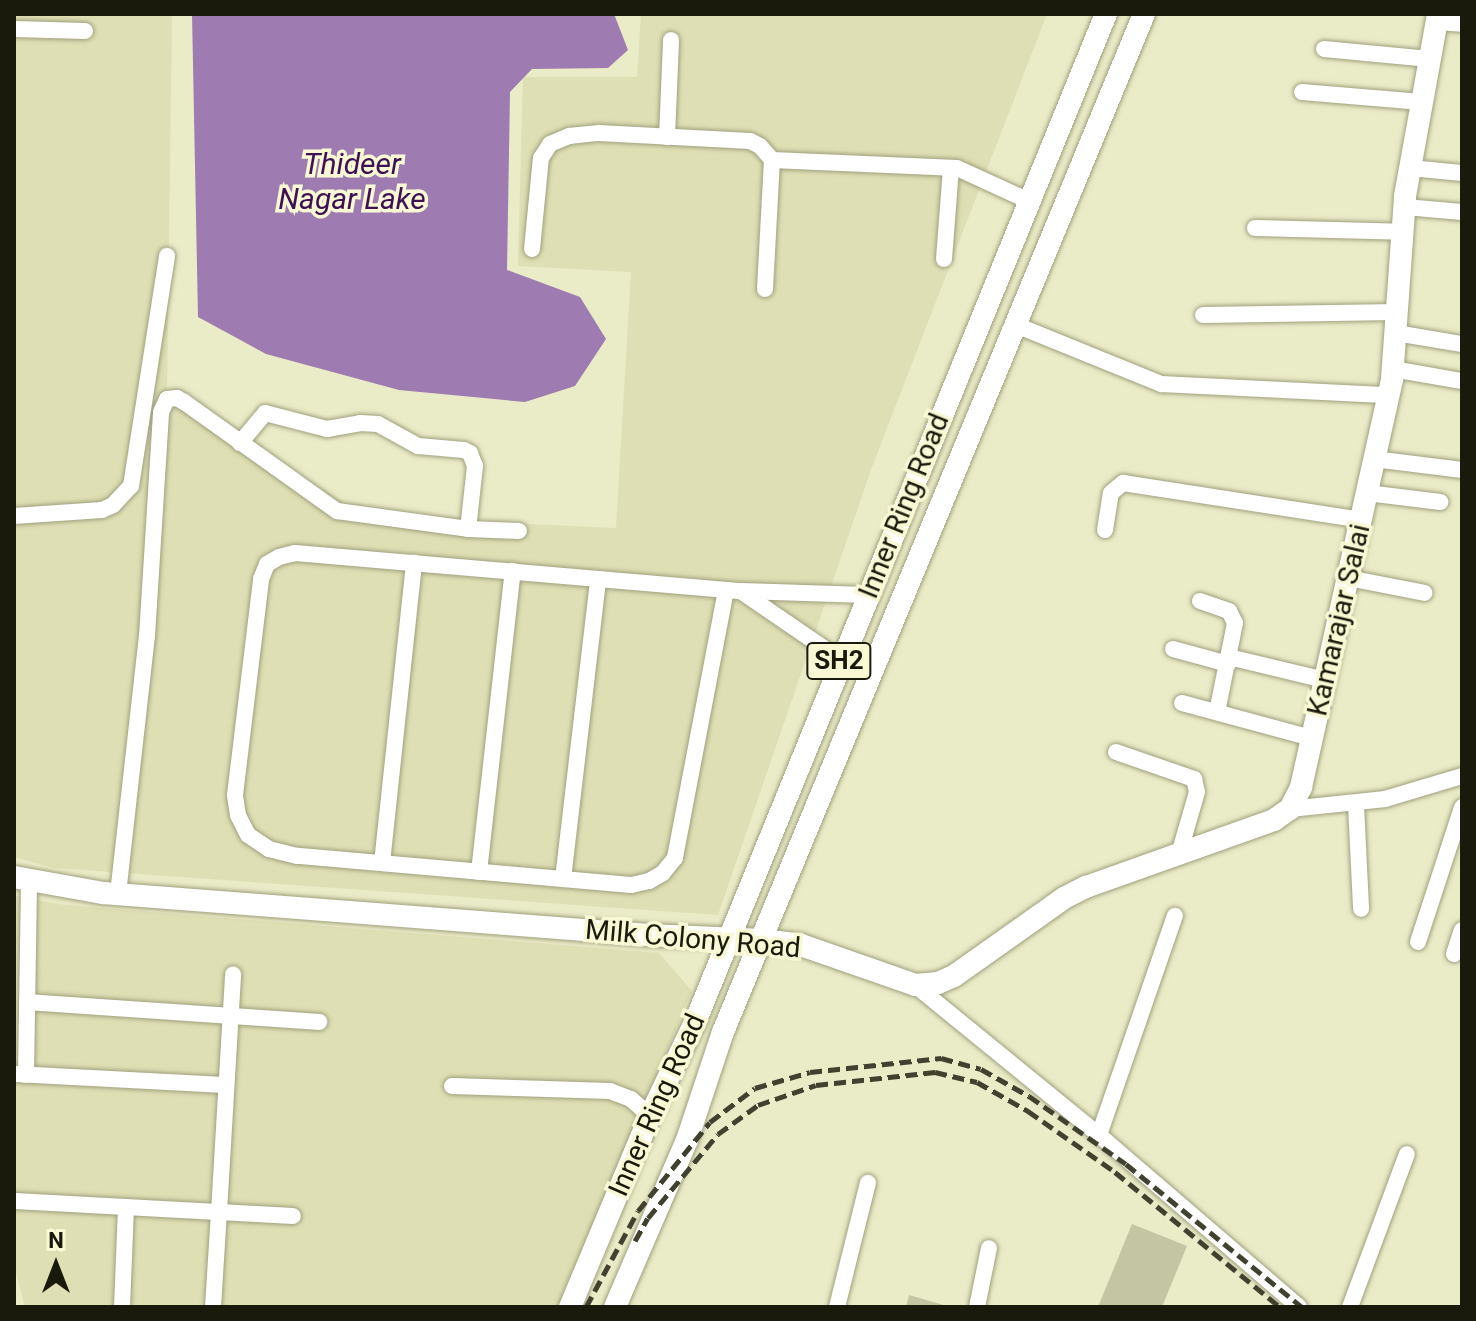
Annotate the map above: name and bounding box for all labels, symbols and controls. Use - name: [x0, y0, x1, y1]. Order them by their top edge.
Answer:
- water label: Thideer Nagar Lake: [278, 146, 426, 216]
- street label: Inner Ring Road: [852, 409, 956, 603]
- street label: Kamarajar Salai: [1301, 521, 1377, 719]
- road number: SH2: [805, 639, 873, 683]
- street label: Milk Colony Road: [584, 913, 802, 965]
- street label: Inner Ring Road: [602, 1009, 712, 1201]
- north arrow: [16, 1225, 96, 1305]
- text: N: [48, 1228, 64, 1253]

